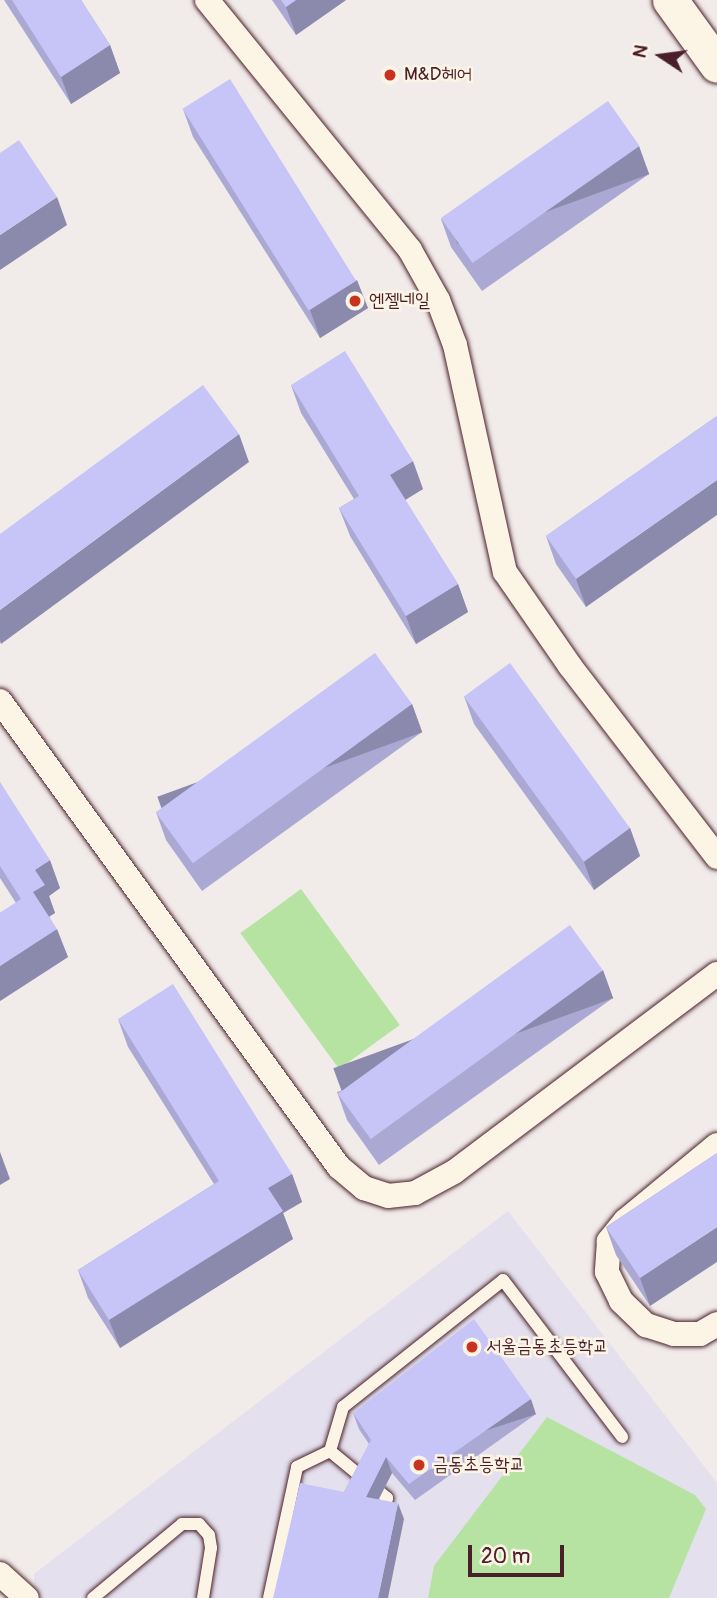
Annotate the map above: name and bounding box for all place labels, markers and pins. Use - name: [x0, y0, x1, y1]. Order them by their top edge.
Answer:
- place label: M&D헤어: [404, 64, 472, 86]
- marker: M&D헤어: [382, 67, 398, 83]
- place label: 엔젤네일: [369, 290, 430, 312]
- marker: 엔젤네일: [347, 293, 363, 309]
- place label: 서울금동초등학교: [486, 1336, 608, 1358]
- marker: 서울금동초등학교: [464, 1339, 480, 1355]
- place label: 금동초등학교: [433, 1454, 525, 1476]
- marker: 금동초등학교: [411, 1457, 427, 1473]

